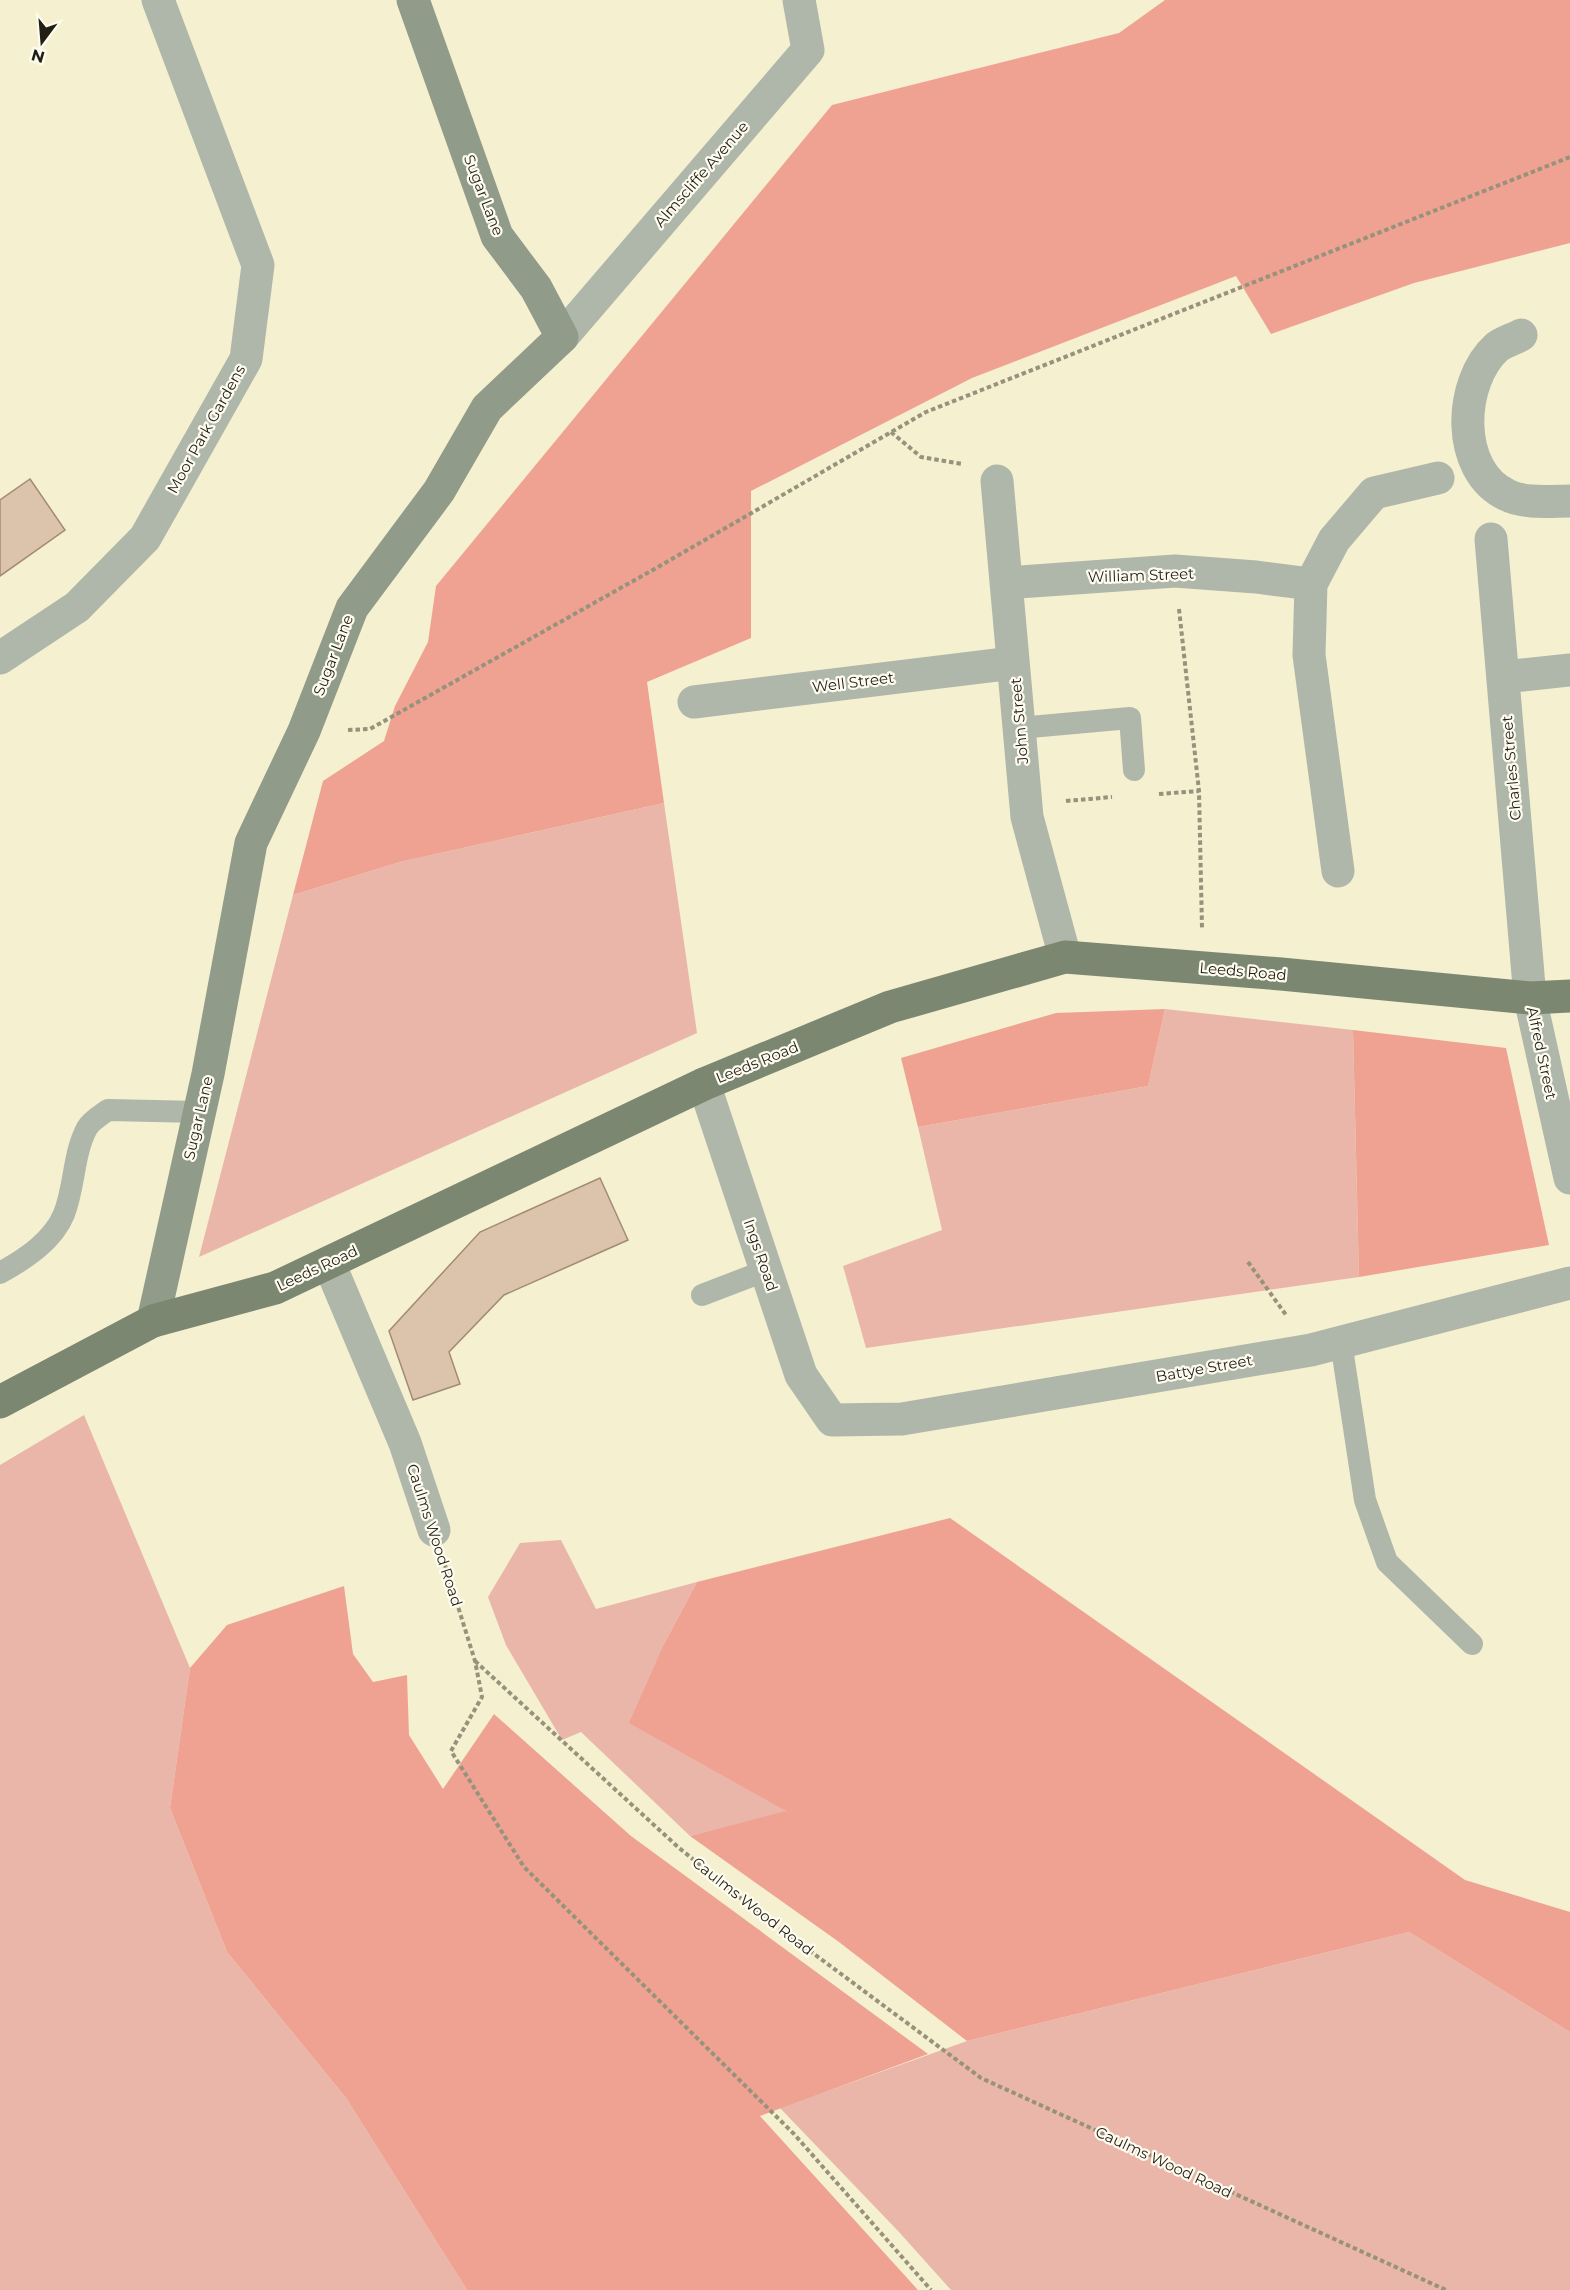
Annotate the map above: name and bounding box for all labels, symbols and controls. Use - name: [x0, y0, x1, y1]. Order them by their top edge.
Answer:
- north arrow: [12, 12, 72, 72]
- text: N: [29, 45, 47, 67]
- street label: Almscliffe Avenue: [650, 117, 752, 231]
- street label: Sugar Lane: [460, 152, 508, 238]
- street label: Moor Park Gardens: [163, 361, 249, 497]
- street label: William Street: [1087, 564, 1195, 586]
- street label: Sugar Lane: [309, 612, 357, 698]
- street label: Well Street: [811, 668, 895, 696]
- street label: John Street: [1006, 677, 1032, 766]
- street label: Charles Street: [1497, 715, 1525, 821]
- street label: Leeds Road: [1199, 958, 1287, 984]
- street label: Alfred Street: [1523, 1005, 1561, 1101]
- street label: Leeds Road: [713, 1037, 801, 1087]
- street label: Sugar Lane: [179, 1074, 217, 1162]
- street label: Ings Road: [740, 1216, 782, 1294]
- street label: Leeds Road: [273, 1241, 361, 1295]
- street label: Battye Street: [1154, 1350, 1254, 1386]
- street label: Caulms Wood Road: [403, 1461, 467, 1609]
- street label: Caulms Wood Road: [689, 1853, 817, 1959]
- street label: Caulms Wood Road: [1093, 2122, 1235, 2202]

